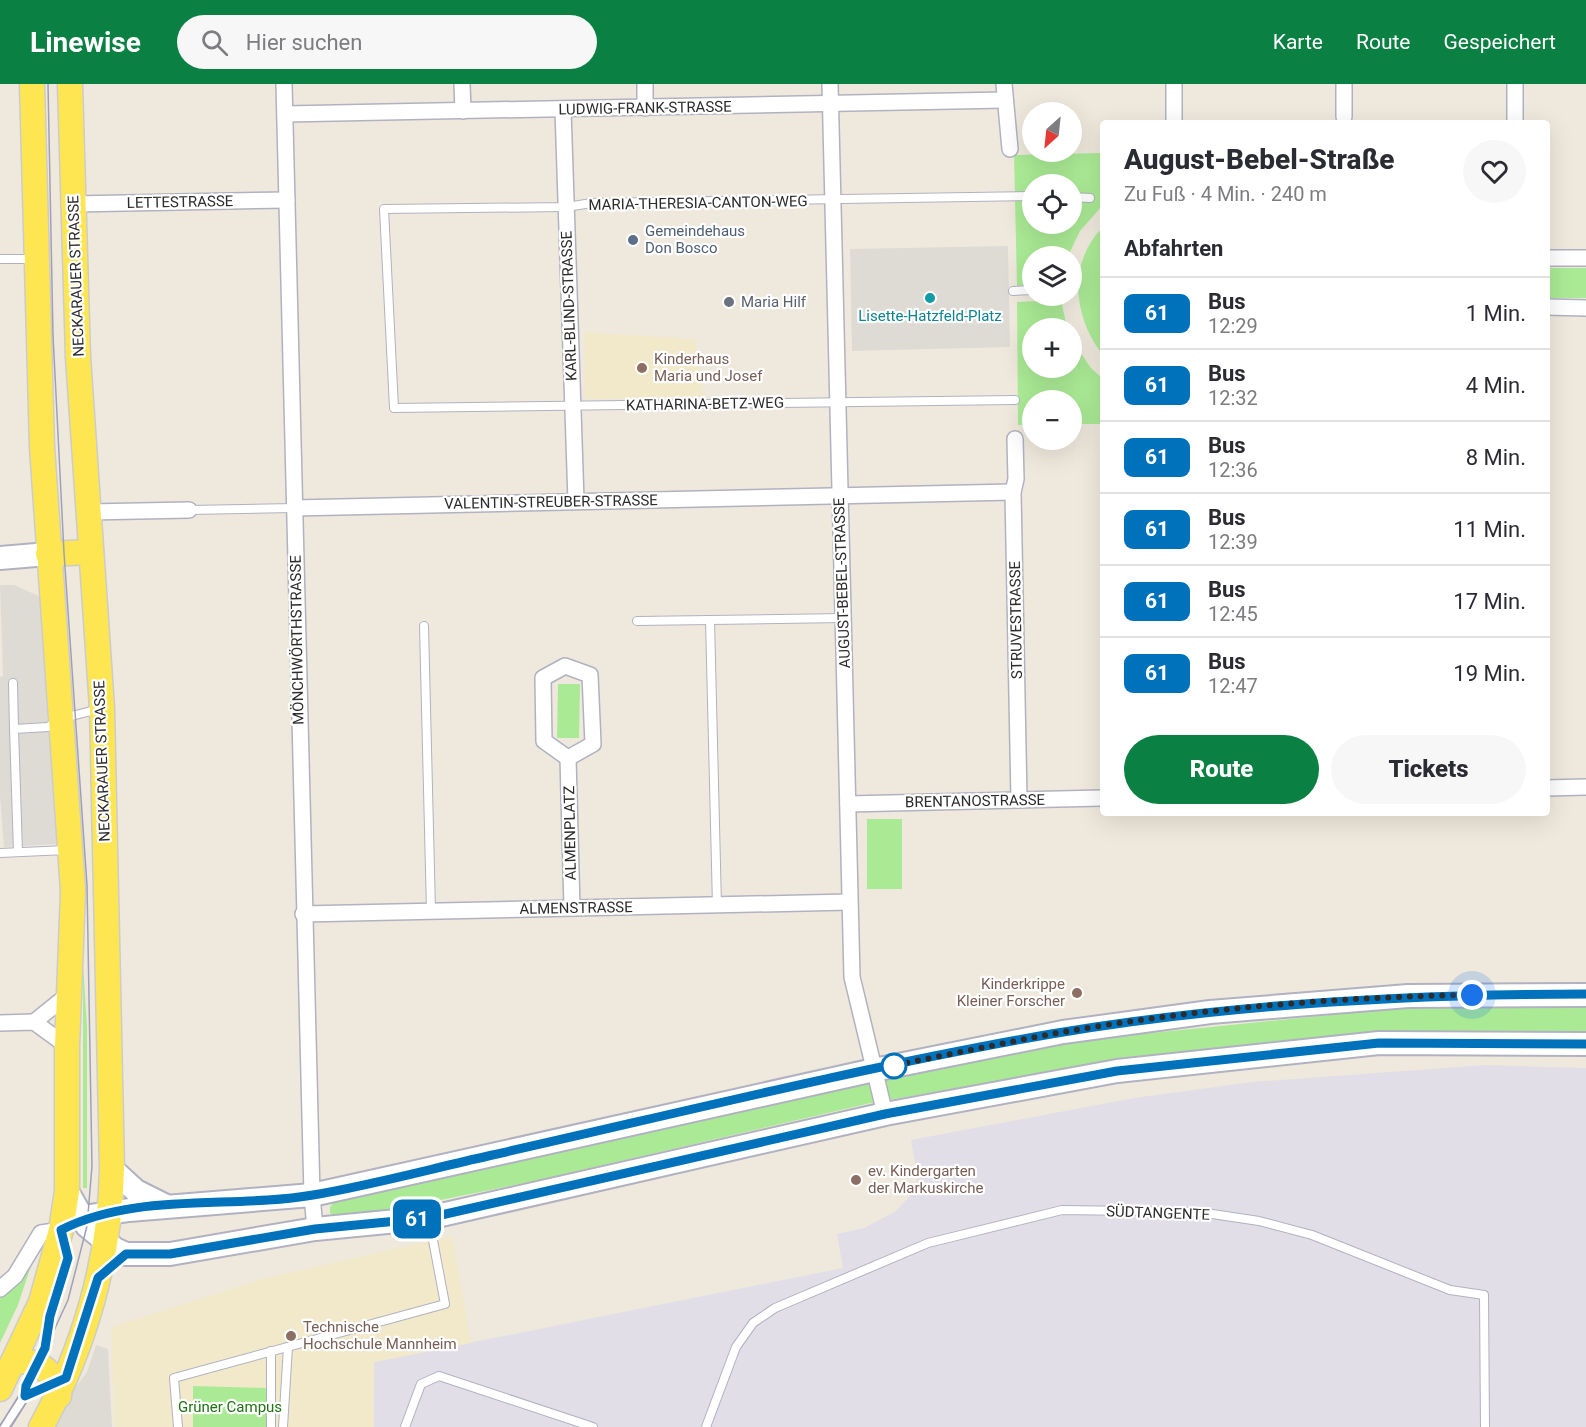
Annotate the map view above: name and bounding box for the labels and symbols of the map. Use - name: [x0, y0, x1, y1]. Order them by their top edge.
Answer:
- street label: LUDWIG-FRANK-STRASSE: [558, 97, 732, 119]
- north arrow: [1022, 102, 1082, 162]
- street label: LETTESTRASSE: [127, 192, 234, 212]
- street label: MARIA-THERESIA-CANTON-WEG: [588, 192, 808, 214]
- street label: NECKARAUER STRASSE: [64, 194, 88, 357]
- place label: Gemeindehaus Don Bosco: [645, 222, 745, 257]
- street label: KARL-BLIND-STRASSE: [557, 230, 581, 381]
- marker: Gemeindehaus Don Bosco: [626, 233, 640, 247]
- marker: Lisette-Hatzfeld-Platz: [923, 291, 937, 305]
- place label: Maria Hilf: [741, 293, 807, 311]
- marker: Maria Hilf: [722, 295, 736, 309]
- place label: Lisette-Hatzfeld-Platz: [858, 307, 1002, 325]
- place label: Kinderhaus Maria und Josef: [654, 350, 763, 385]
- marker: Kinderhaus Maria und Josef: [635, 361, 649, 375]
- street label: KATHARINA-BETZ-WEG: [626, 394, 784, 414]
- street label: VALENTIN-STREUBER-STRASSE: [444, 491, 658, 513]
- street label: AUGUST-BEBEL-STRASSE: [830, 497, 854, 669]
- street label: MÖNCHWÖRTHSTRASSE: [287, 555, 307, 725]
- street label: STRUVESTRASSE: [1006, 560, 1026, 679]
- street label: NECKARAUER STRASSE: [90, 679, 114, 842]
- street label: ALMENPLATZ: [560, 786, 580, 880]
- street label: BRENTANOSTRASSE: [905, 791, 1046, 811]
- street label: ALMENSTRASSE: [519, 898, 633, 918]
- place label: Kinderkrippe Kleiner Forscher: [957, 975, 1065, 1010]
- your location: [1457, 980, 1487, 1010]
- marker: Kinderkrippe Kleiner Forscher: [1070, 986, 1084, 1000]
- unlabelled marker: [881, 1053, 907, 1079]
- place label: ev. Kindergarten der Markuskirche: [868, 1162, 983, 1197]
- marker: ev. Kindergarten der Markuskirche: [849, 1173, 863, 1187]
- line badge: 61: [390, 1200, 444, 1238]
- street label: SÜDTANGENTE: [1106, 1202, 1211, 1224]
- place label: Technische Hochschule Mannheim: [303, 1318, 457, 1353]
- marker: Technische Hochschule Mannheim: [284, 1329, 298, 1343]
- park label: Grüner Campus: [178, 1398, 282, 1416]

